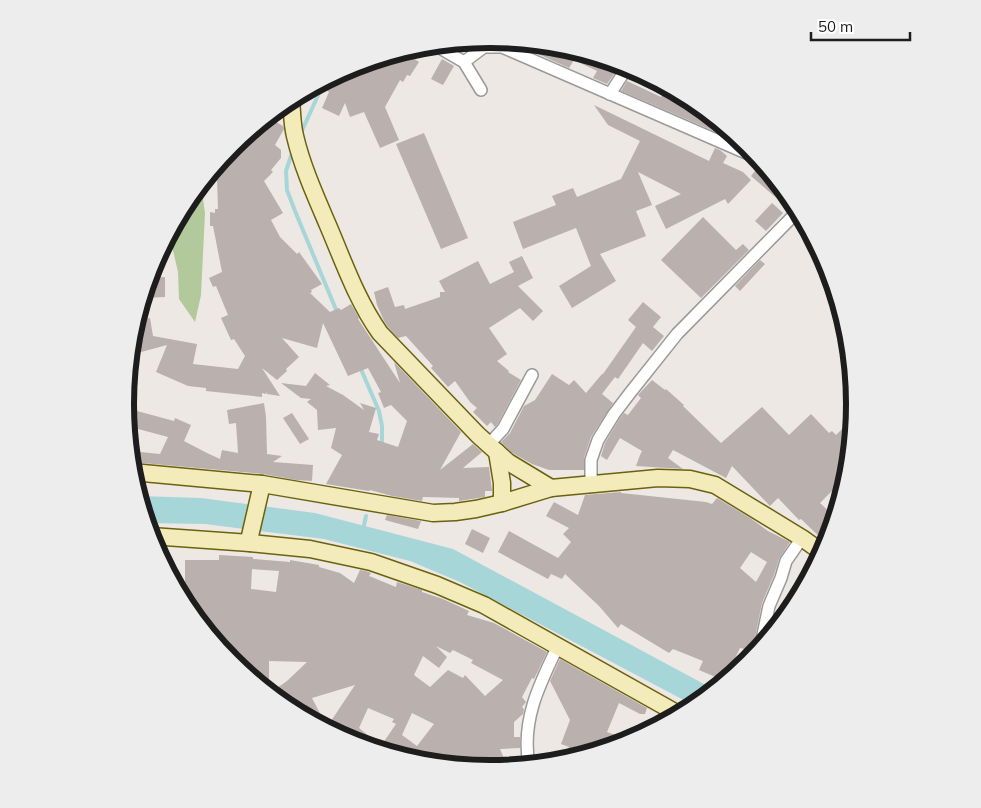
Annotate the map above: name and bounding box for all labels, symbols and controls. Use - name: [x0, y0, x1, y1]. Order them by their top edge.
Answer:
- scale bar: [811, 10, 910, 42]
- text: 50 m: [818, 17, 853, 36]

